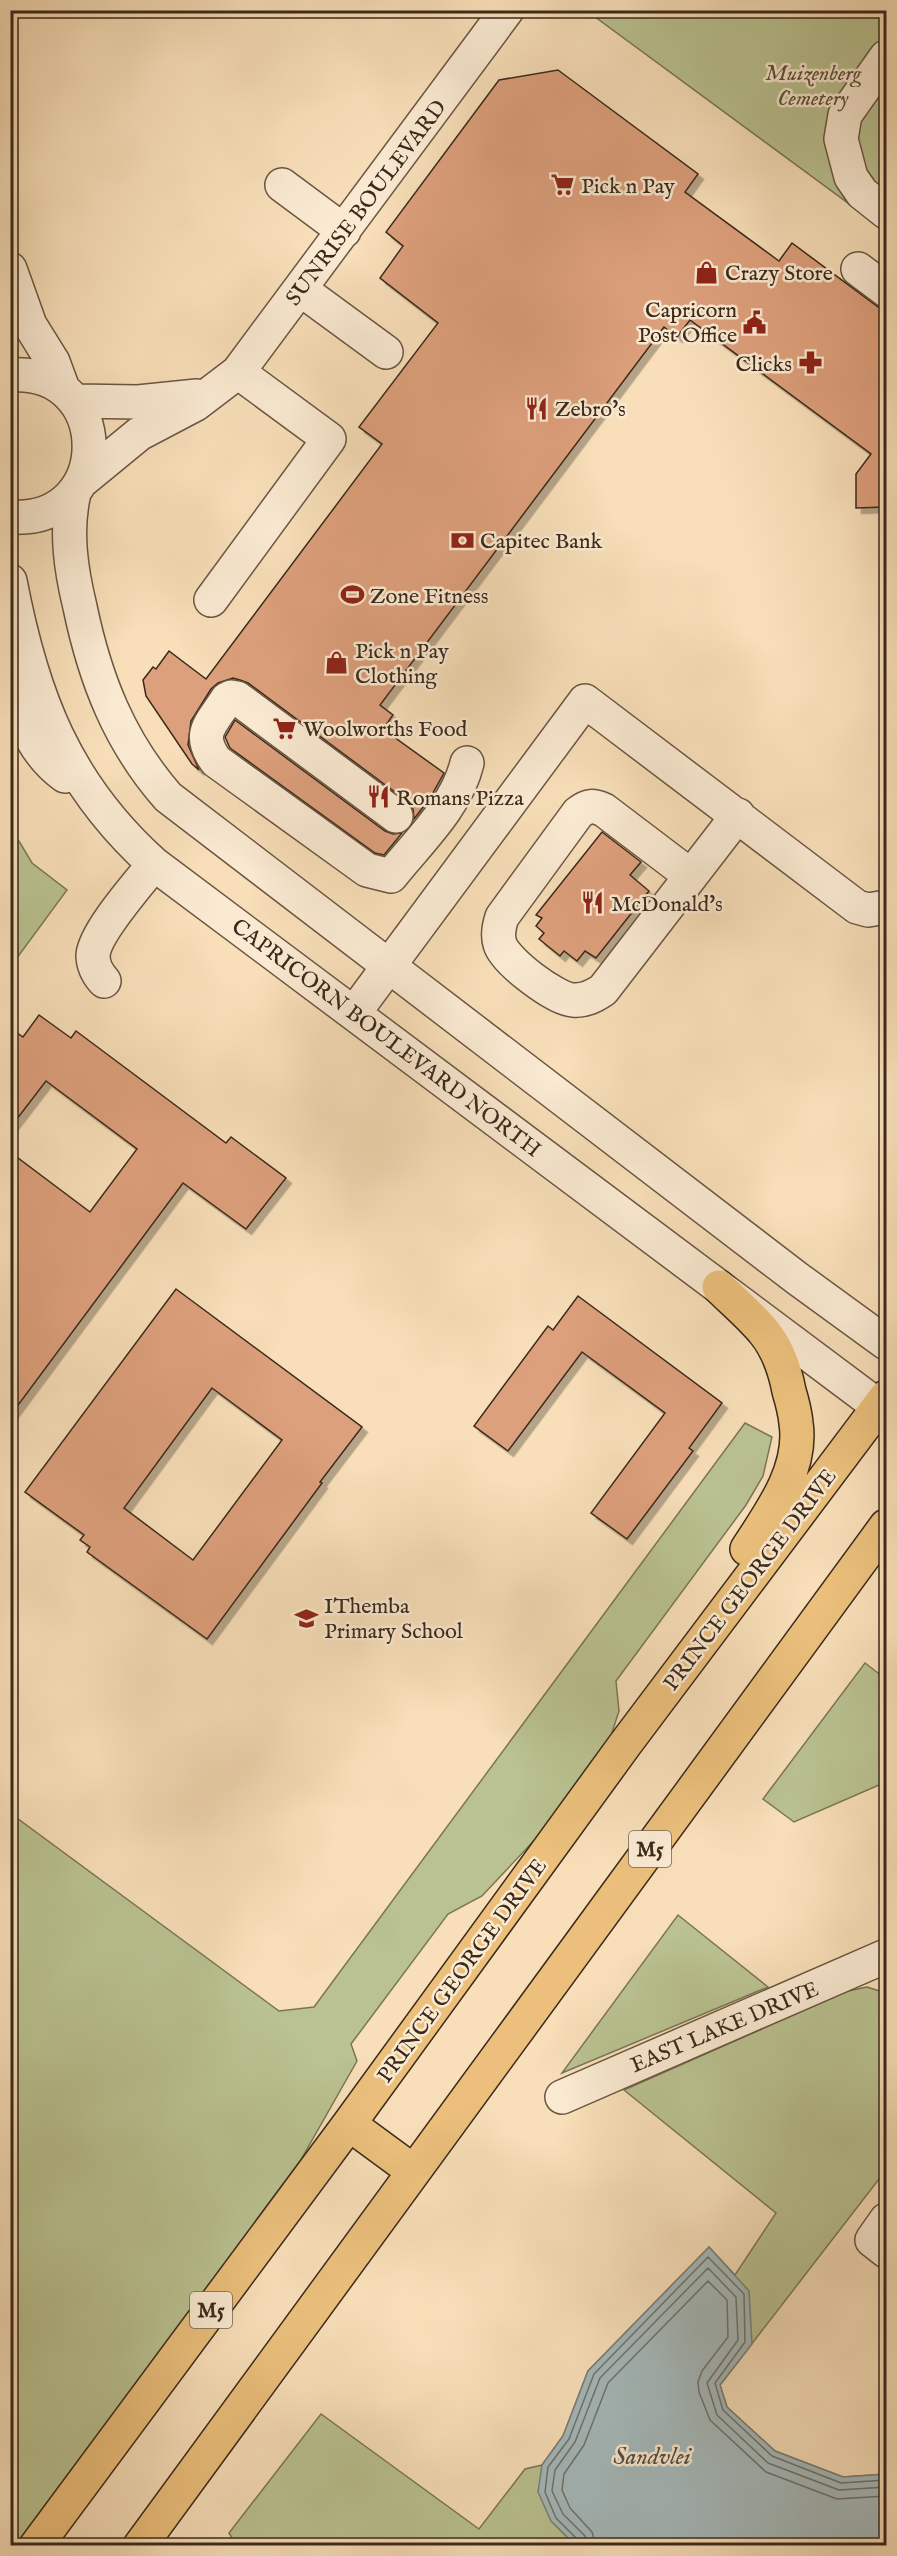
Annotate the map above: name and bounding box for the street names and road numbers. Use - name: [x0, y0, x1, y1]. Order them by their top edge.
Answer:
- street label: SUNRISE BOULEVARD: [280, 95, 453, 312]
- street label: CAPRICORN BOULEVARD NORTH: [225, 913, 546, 1164]
- street label: PRINCE GEORGE DRIVE: [658, 1464, 843, 1697]
- road number: M5: [629, 1831, 671, 1867]
- street label: PRINCE GEORGE DRIVE: [372, 1853, 554, 2089]
- street label: EAST LAKE DRIVE: [626, 1976, 823, 2080]
- road number: M5: [190, 2292, 232, 2328]

